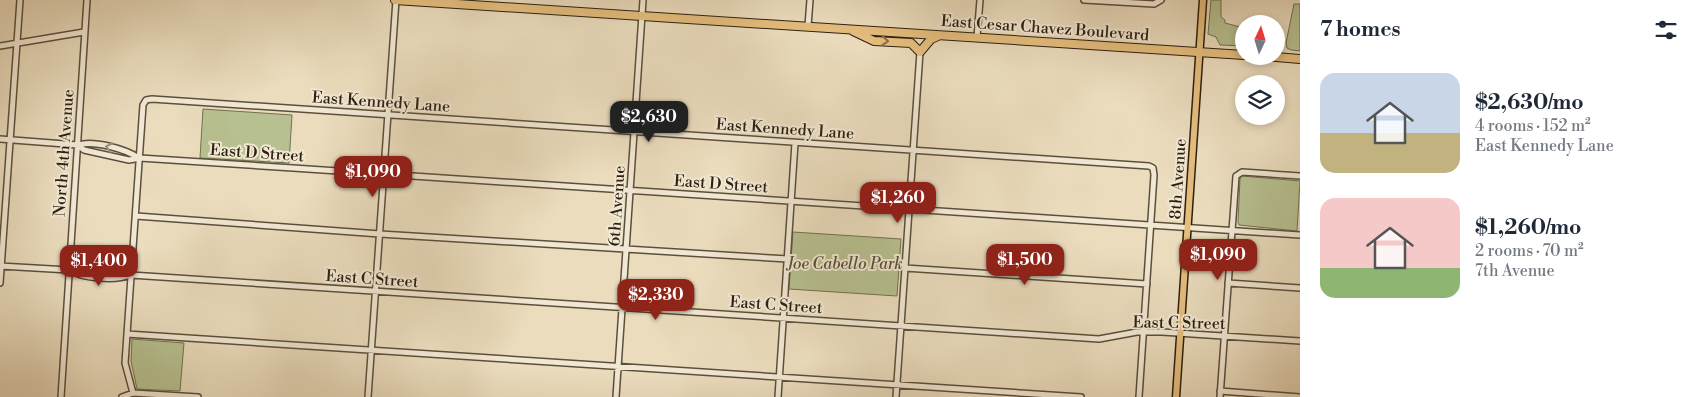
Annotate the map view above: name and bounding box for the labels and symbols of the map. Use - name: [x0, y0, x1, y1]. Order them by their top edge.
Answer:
- street label: East Cesar Chavez Boulevard: [940, 11, 1150, 45]
- north arrow: [1235, 15, 1285, 65]
- one-way arrow: [881, 36, 889, 47]
- street label: East Kennedy Lane: [311, 87, 451, 117]
- street label: North 4th Avenue: [50, 89, 78, 217]
- pin: $2,630: [608, 100, 690, 143]
- street label: East Kennedy Lane: [715, 114, 855, 144]
- street label: 8th Avenue: [1165, 138, 1191, 220]
- street label: East D Street: [209, 140, 305, 166]
- one-way arrow: [105, 142, 114, 153]
- pin: $1,090: [332, 156, 414, 198]
- street label: 6th Avenue: [604, 165, 630, 247]
- street label: East D Street: [673, 171, 769, 197]
- pin: $1,260: [857, 182, 939, 224]
- pin: $1,090: [1177, 238, 1259, 281]
- pin: $1,400: [58, 244, 140, 287]
- pin: $1,500: [984, 244, 1066, 286]
- park label: Joe Cabello Park: [785, 254, 903, 274]
- street label: East C Street: [325, 266, 419, 292]
- pin: $2,330: [615, 278, 697, 321]
- street label: East C Street: [729, 292, 823, 318]
- street label: East C Street: [1132, 312, 1226, 334]

